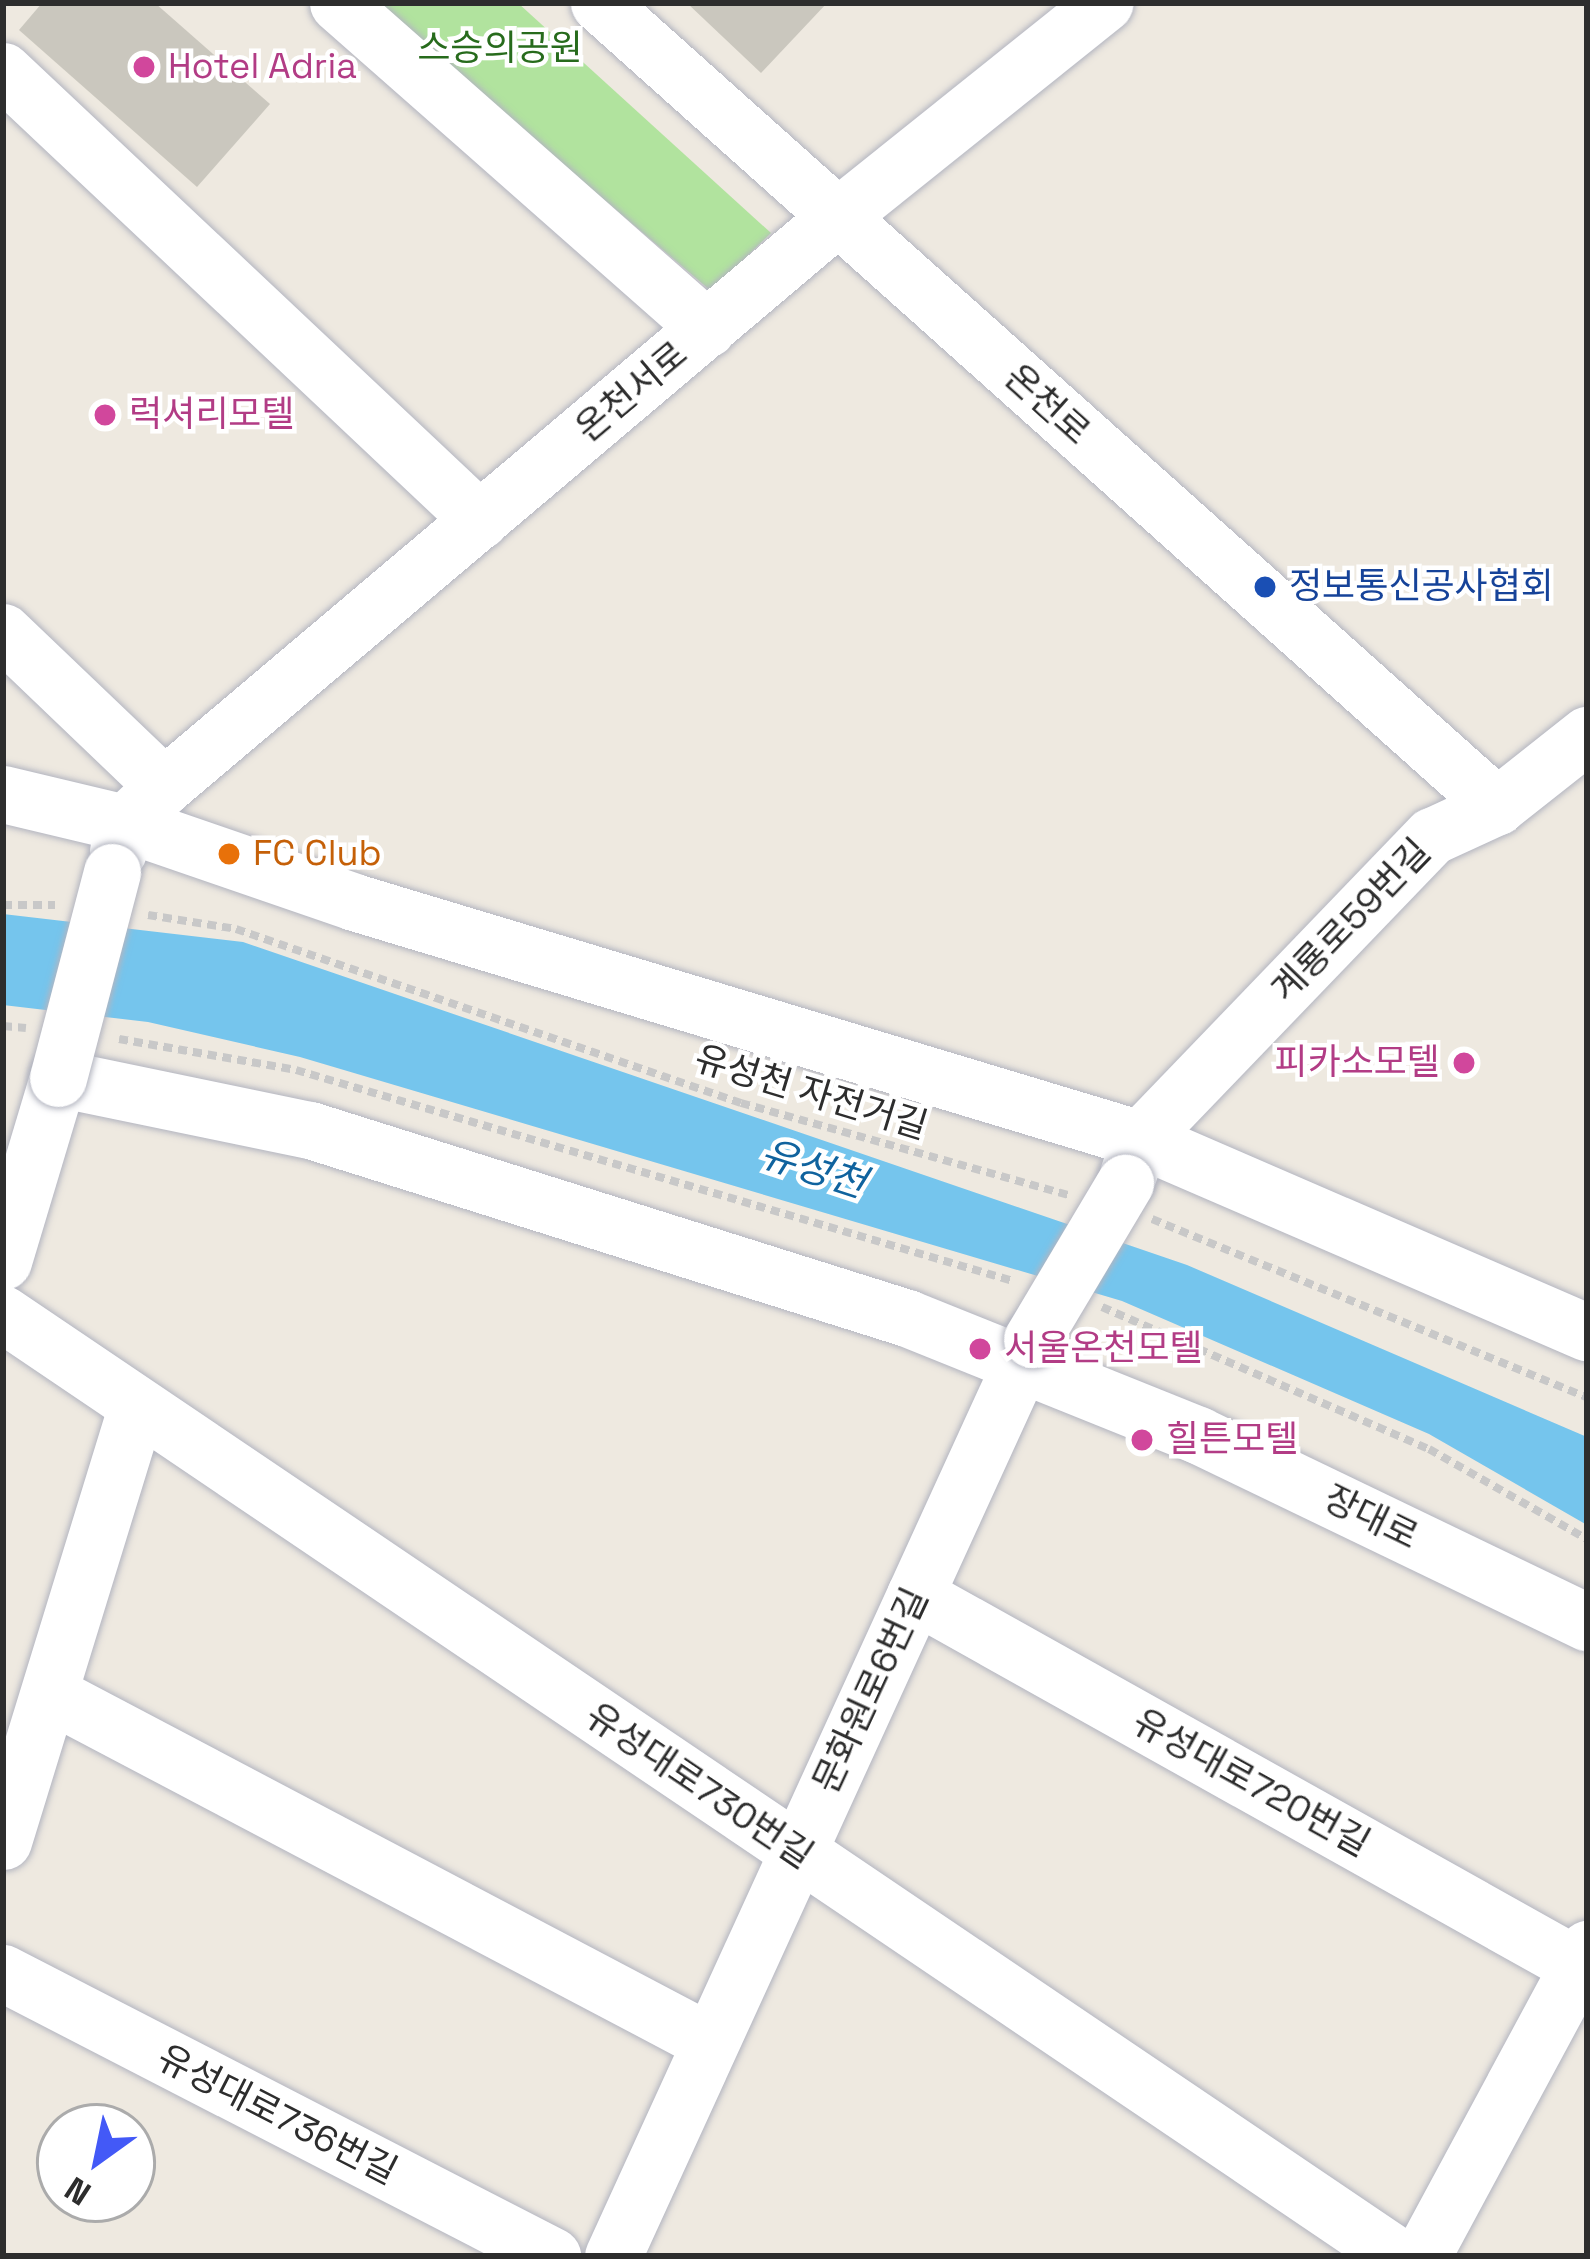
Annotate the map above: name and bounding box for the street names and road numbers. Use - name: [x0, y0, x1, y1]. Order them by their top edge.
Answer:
- street label: 온천서로: [567, 333, 697, 451]
- street label: 온천로: [996, 356, 1098, 454]
- street label: 계룡로59번길: [1263, 831, 1439, 1011]
- street label: 유성천 자전거길: [689, 1037, 933, 1149]
- street label: 장대로: [1317, 1477, 1425, 1559]
- street label: 문화원로6번길: [805, 1582, 937, 1800]
- street label: 유성대로730번길: [578, 1694, 820, 1878]
- street label: 유성대로720번길: [1125, 1700, 1377, 1866]
- street label: 유성대로736번길: [150, 2036, 404, 2194]

